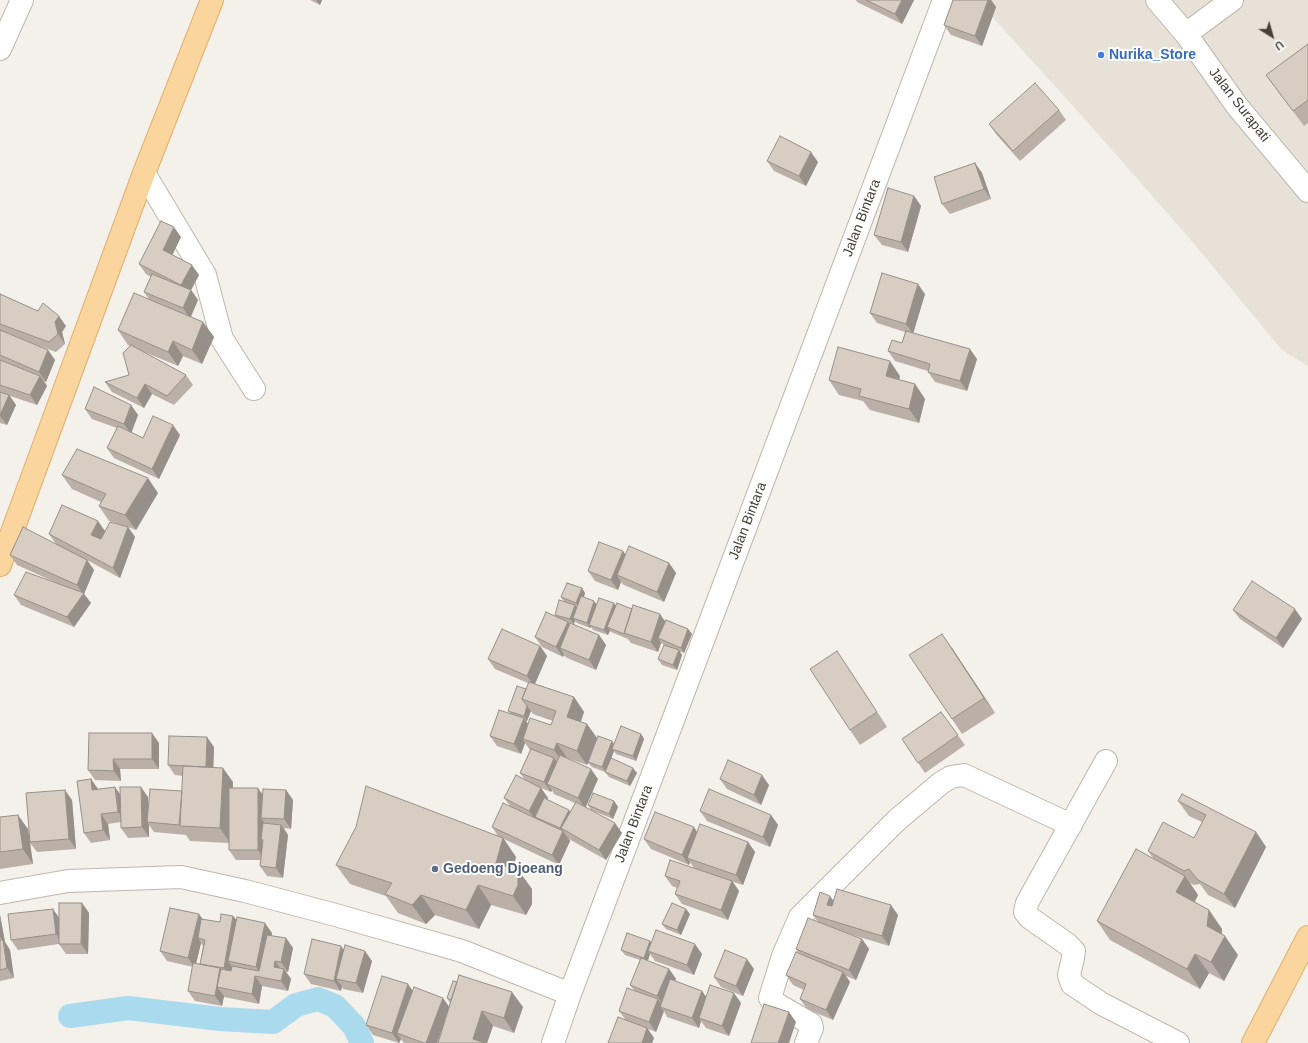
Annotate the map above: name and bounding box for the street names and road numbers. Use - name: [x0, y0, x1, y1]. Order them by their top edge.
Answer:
- street label: Jalan Surapati: [1205, 65, 1273, 145]
- street label: Jalan Bintara: [840, 177, 884, 259]
- street label: Jalan Bintara: [726, 480, 770, 562]
- street label: Jalan Bintara: [612, 783, 656, 865]

